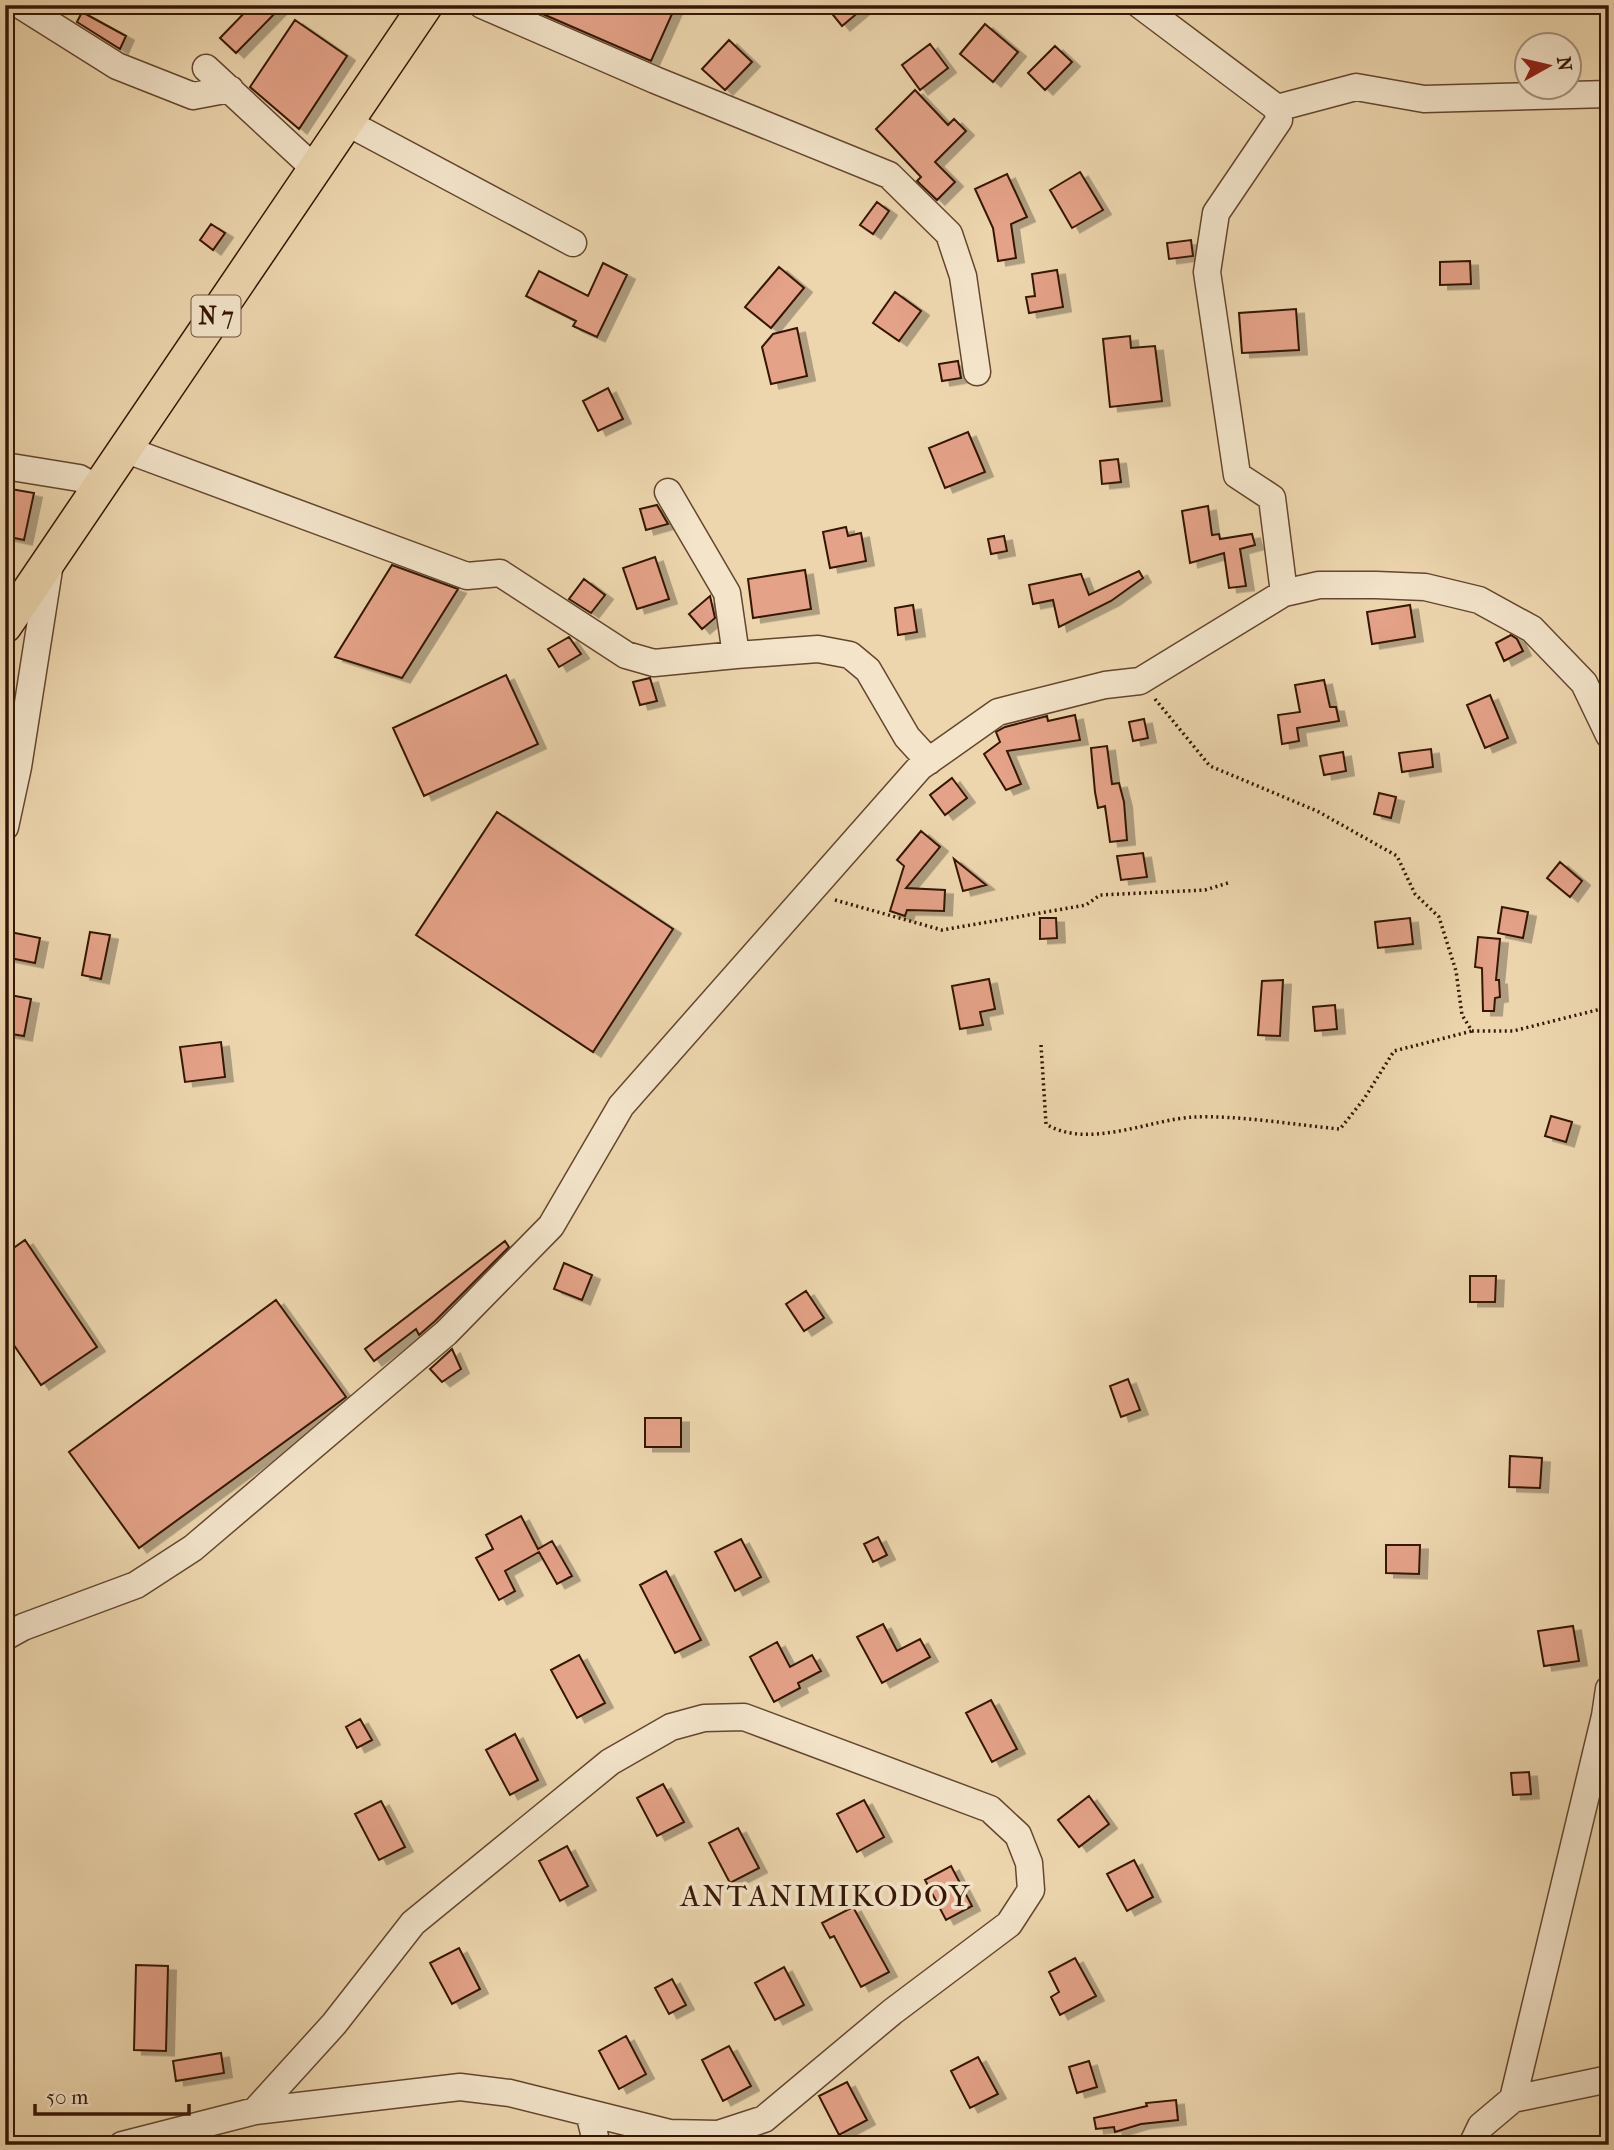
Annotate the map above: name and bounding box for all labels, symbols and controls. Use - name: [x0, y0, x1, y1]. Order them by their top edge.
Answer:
- north arrow: [1512, 32, 1582, 102]
- text: N: [1552, 55, 1576, 73]
- road number: N 7: [192, 296, 241, 337]
- district label: ANTANIMIKODOY: [679, 1879, 972, 1914]
- scale bar: [35, 2073, 189, 2117]
- text: 50 m: [46, 2085, 89, 2109]

